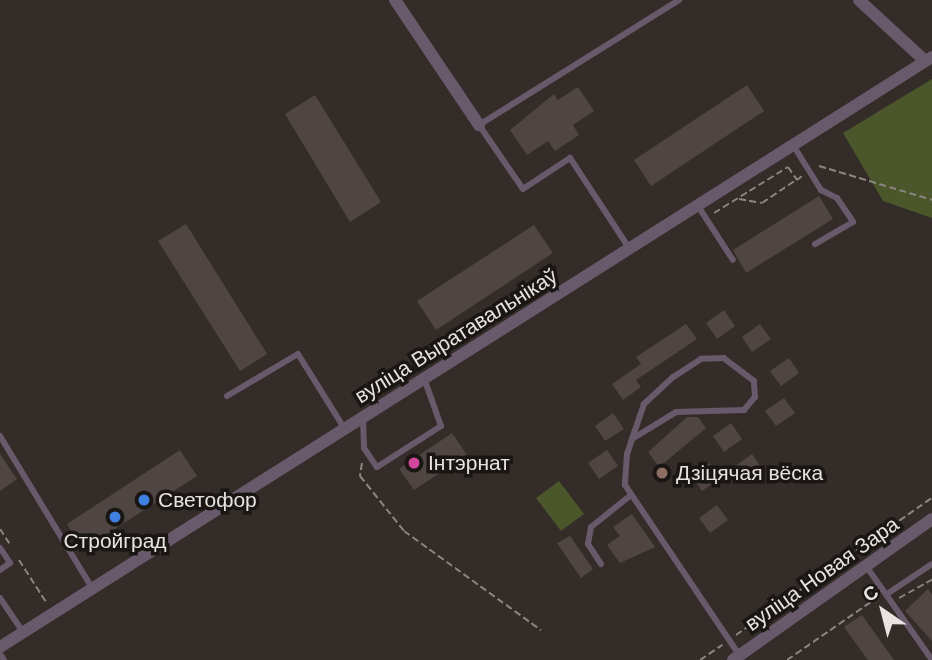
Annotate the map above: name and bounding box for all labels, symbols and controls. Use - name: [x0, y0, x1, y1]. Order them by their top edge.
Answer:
- street label: вуліца Выратавальнікаў: [350, 263, 562, 409]
- place label: Інтэрнат: [428, 450, 510, 476]
- marker: Інтэрнат: [406, 455, 422, 471]
- place label: Дзіцячая вёска: [676, 460, 823, 486]
- marker: Дзіцячая вёска: [654, 465, 670, 481]
- place label: Светофор: [158, 487, 257, 513]
- marker: Светофор: [136, 492, 152, 508]
- marker: Стройград: [107, 509, 123, 525]
- street label: вуліца Новая Зара: [740, 512, 904, 636]
- place label: Стройград: [63, 528, 167, 554]
- north arrow: [848, 576, 918, 646]
- text: С: [859, 581, 882, 606]

